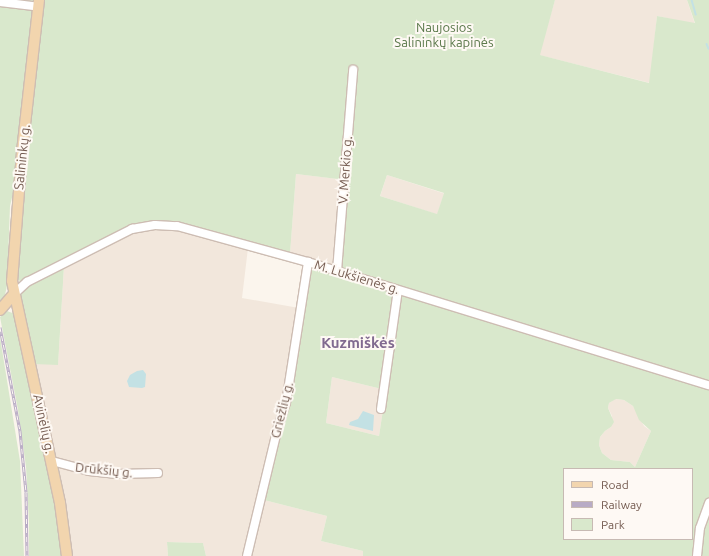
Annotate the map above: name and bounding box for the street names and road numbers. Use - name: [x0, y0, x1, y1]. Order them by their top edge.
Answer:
- street label: Salininkų g.: [11, 124, 33, 190]
- street label: V. Merkio g.: [335, 136, 355, 204]
- street label: M. Lukšienės g.: [313, 257, 401, 297]
- street label: Griežlių g.: [267, 380, 297, 440]
- street label: Avinėlių g.: [30, 393, 58, 455]
- street label: Drūkšių g.: [74, 459, 134, 481]

